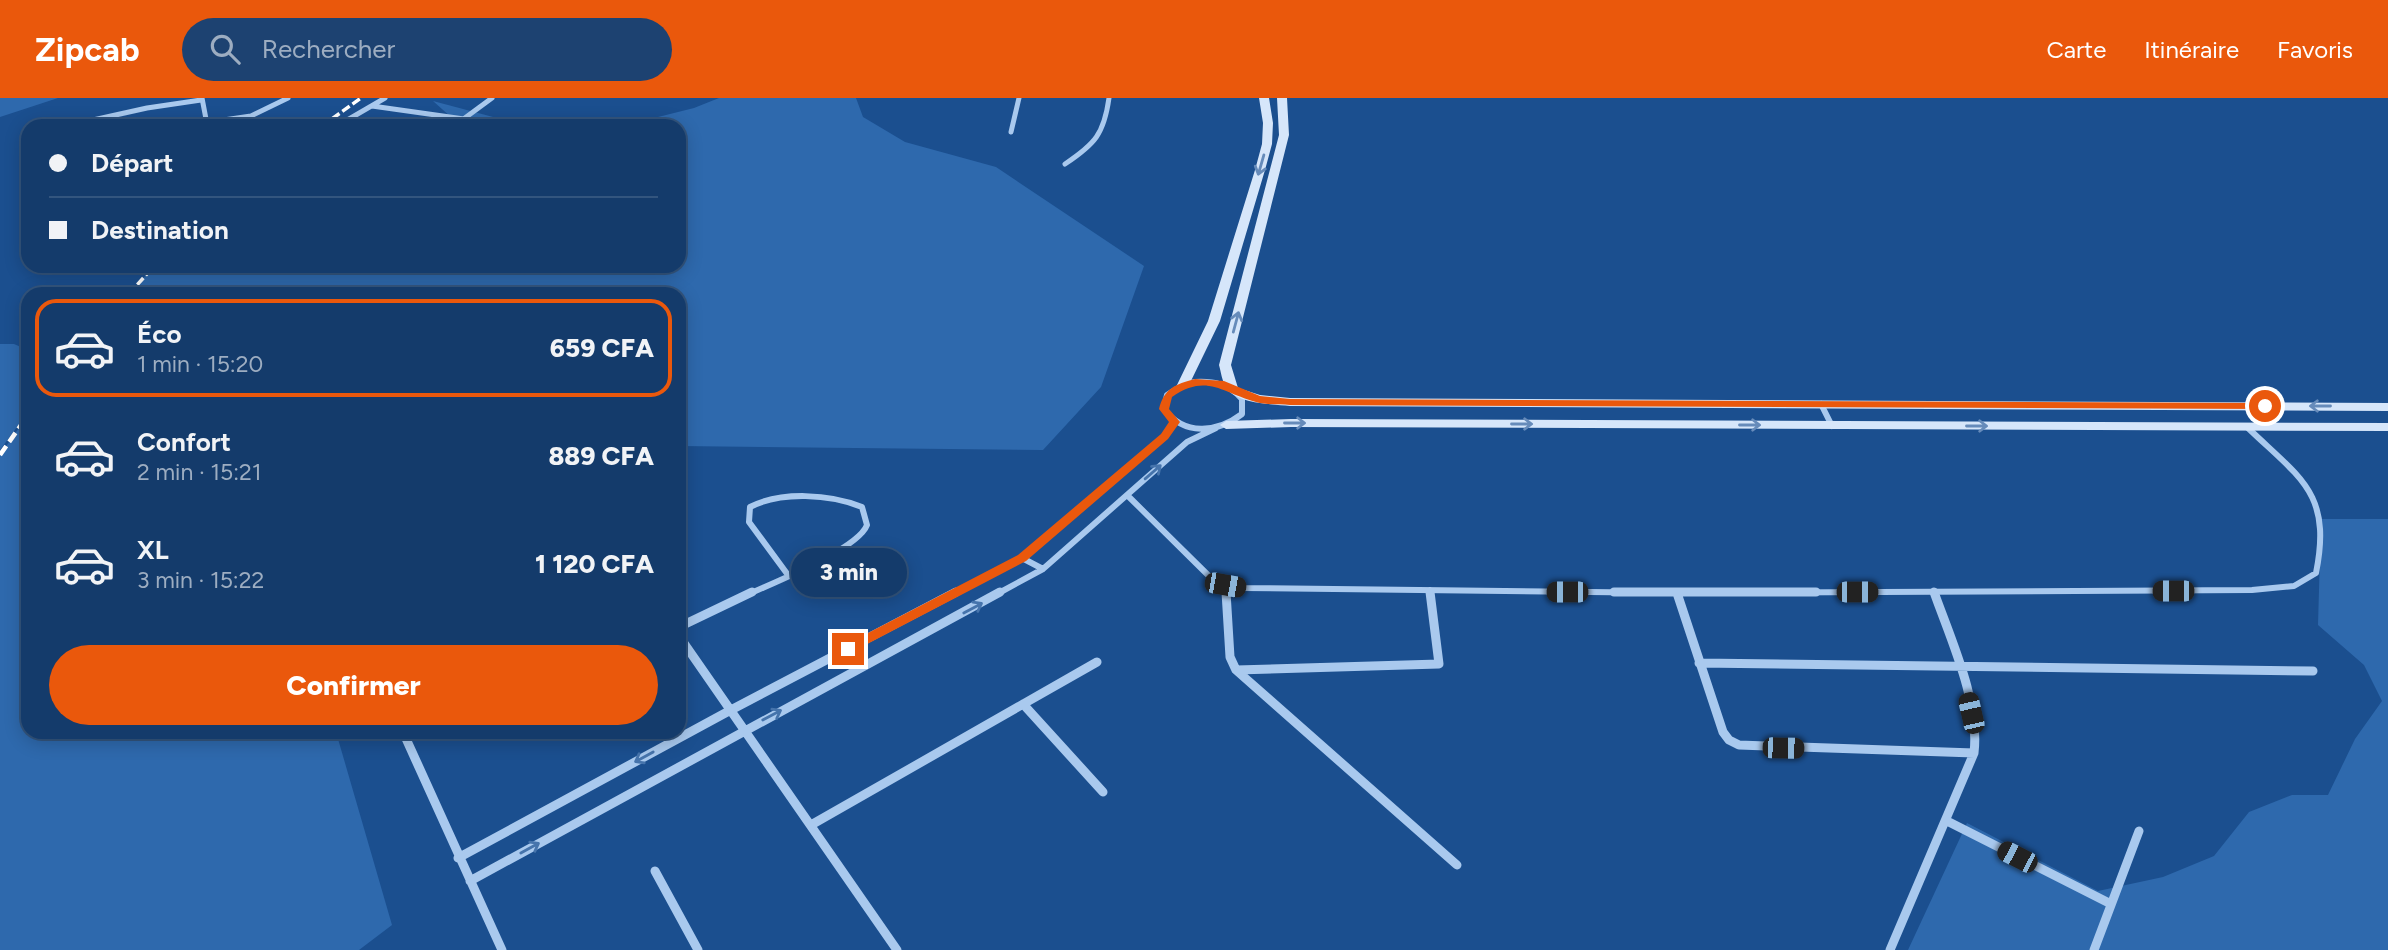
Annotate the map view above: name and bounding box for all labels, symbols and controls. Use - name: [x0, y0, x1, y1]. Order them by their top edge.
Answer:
- search box: [182, 18, 672, 81]
- text: Zipcab: [35, 30, 140, 69]
- icon: search: [206, 30, 244, 68]
- text: Rechercher: [262, 33, 395, 65]
- text: Carte: [2046, 35, 2106, 64]
- text: Itinéraire: [2144, 35, 2239, 64]
- text: Favoris: [2277, 35, 2353, 64]
- text: Départ: [91, 147, 173, 179]
- one-way arrow: [1254, 153, 1267, 176]
- text: Destination: [91, 214, 229, 246]
- one-way arrow: [1230, 312, 1243, 334]
- icon: car: [53, 317, 116, 380]
- text: Éco: [137, 318, 182, 350]
- text: 659 CFA: [550, 332, 654, 364]
- text: 1 min · 15:20: [137, 350, 263, 378]
- route start: [2249, 390, 2281, 422]
- one-way arrow: [2309, 399, 2332, 413]
- one-way arrow: [1283, 416, 1306, 430]
- one-way arrow: [1510, 417, 1533, 431]
- one-way arrow: [1738, 418, 1761, 432]
- one-way arrow: [1965, 420, 1988, 433]
- icon: car: [53, 425, 116, 488]
- text: Confort: [137, 426, 231, 458]
- text: 889 CFA: [548, 440, 654, 472]
- text: 2 min · 15:21: [137, 458, 261, 486]
- one-way arrow: [1144, 464, 1162, 480]
- icon: car: [53, 533, 116, 596]
- text: XL: [137, 534, 169, 566]
- callout: 3 min: [790, 547, 906, 596]
- text: 1 120 CFA: [535, 548, 654, 580]
- text: 3 min: [820, 558, 878, 586]
- text: 3 min · 15:22: [137, 566, 264, 594]
- car: [1203, 571, 1248, 599]
- car: [2153, 581, 2195, 602]
- car: [1547, 582, 1589, 603]
- car: [1837, 582, 1879, 603]
- one-way arrow: [962, 601, 983, 615]
- route end: [832, 633, 864, 665]
- button: Confirmer: [49, 645, 658, 725]
- car: [1957, 690, 1986, 736]
- one-way arrow: [762, 708, 782, 722]
- car: [1762, 737, 1805, 759]
- one-way arrow: [634, 751, 655, 764]
- car: [1994, 838, 2041, 876]
- one-way arrow: [519, 841, 540, 854]

